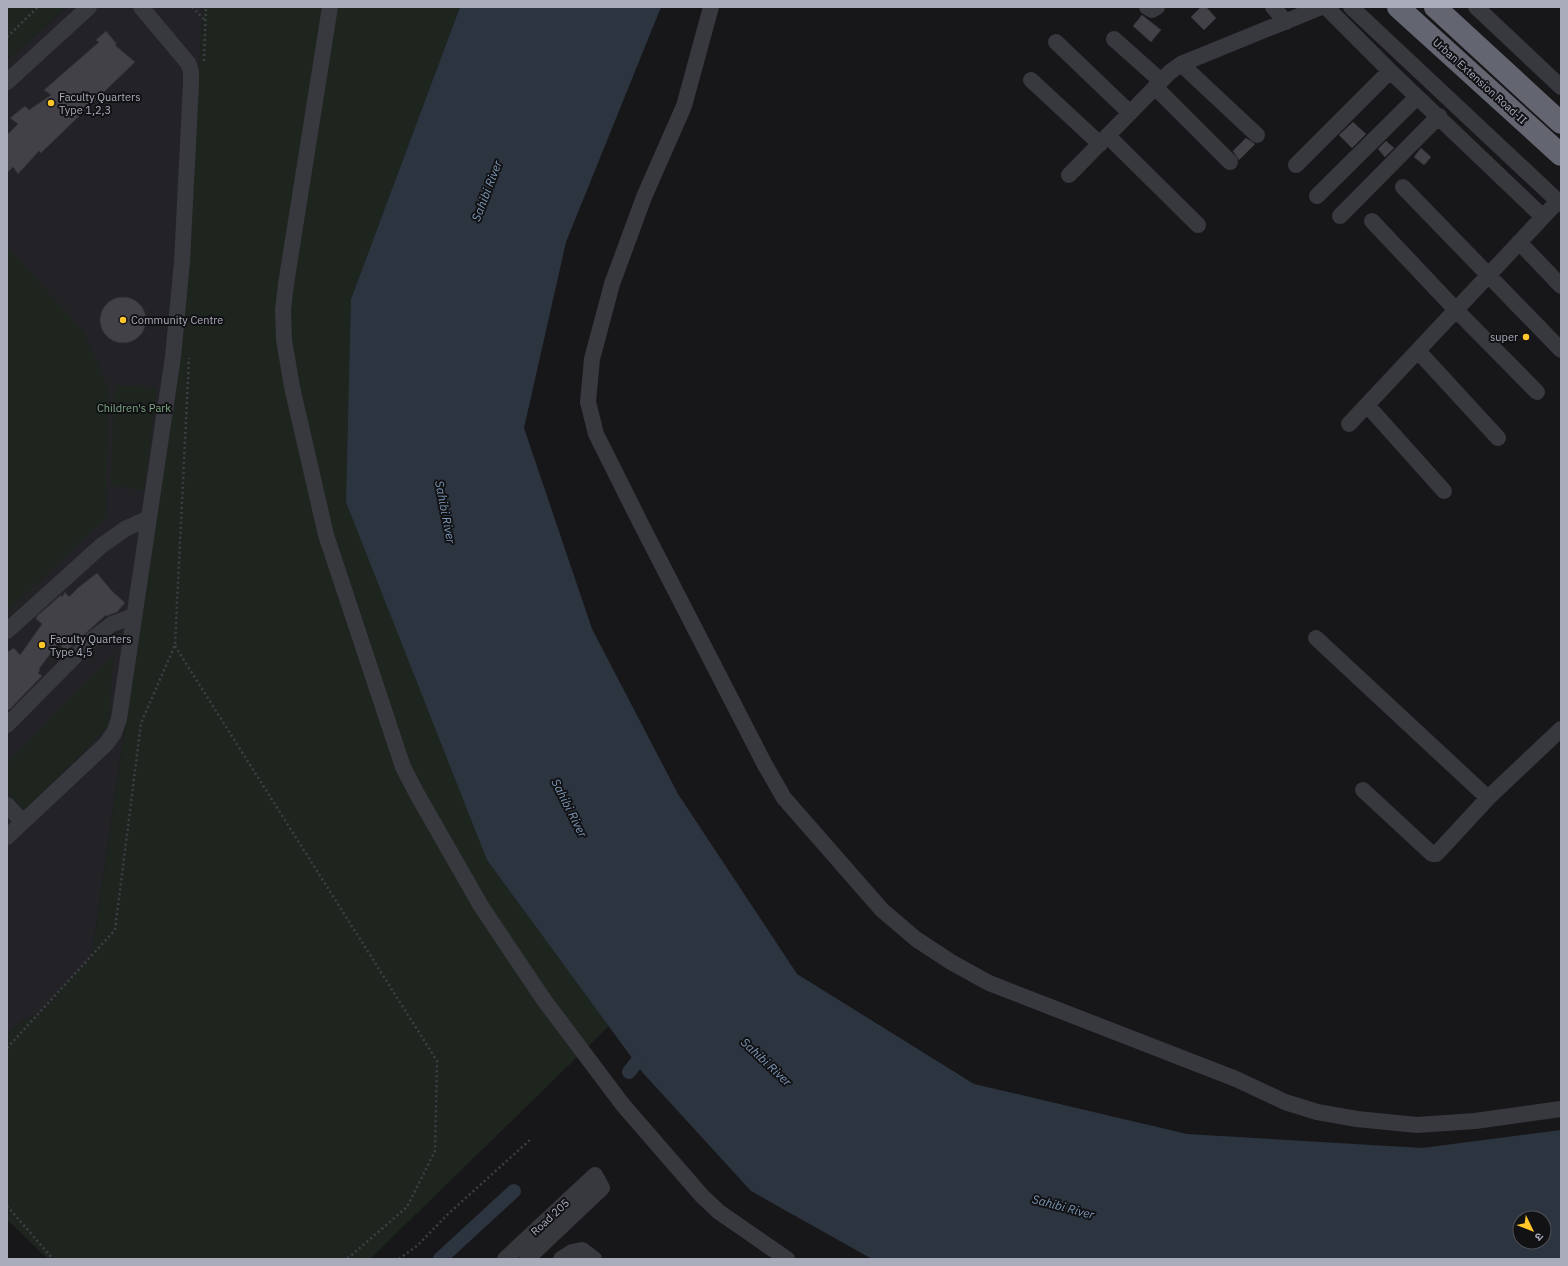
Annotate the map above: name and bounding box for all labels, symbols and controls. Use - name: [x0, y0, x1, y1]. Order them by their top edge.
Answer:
- street label: Urban Extension Road-II: [1430, 35, 1530, 127]
- place label: Faculty Quarters Type 1,2,3: [59, 90, 141, 117]
- marker: Faculty Quarters Type 1,2,3: [46, 98, 56, 108]
- water label: Sahibi River: [468, 158, 505, 223]
- place label: Community Centre: [131, 313, 223, 327]
- marker: Community Centre: [118, 315, 128, 325]
- place label: super: [1490, 330, 1518, 344]
- marker: super: [1521, 332, 1531, 342]
- park label: Children's Park: [97, 401, 171, 415]
- water label: Sahibi River: [432, 479, 459, 545]
- place label: Faculty Quarters Type 4,5: [50, 632, 132, 659]
- marker: Faculty Quarters Type 4,5: [37, 640, 47, 650]
- water label: Sahibi River: [548, 776, 591, 840]
- water label: Sahibi River: [738, 1034, 795, 1089]
- water label: Sahibi River: [1030, 1191, 1096, 1222]
- street label: Road 205: [528, 1196, 572, 1238]
- north arrow: [1512, 1210, 1552, 1250]
- text: उ: [1532, 1230, 1547, 1244]

